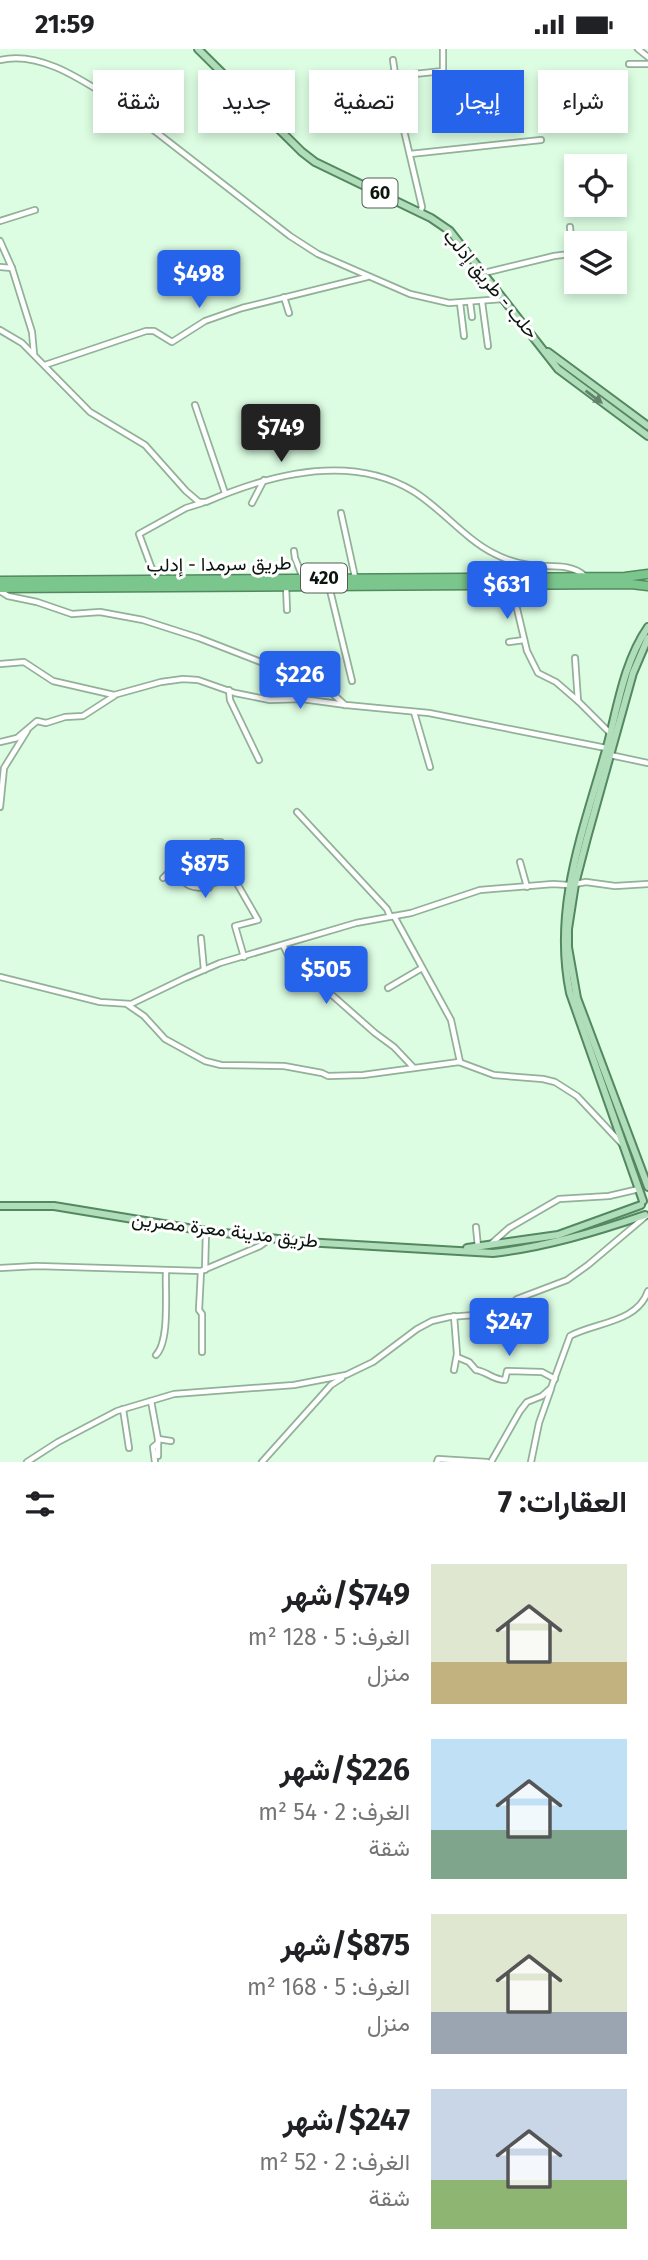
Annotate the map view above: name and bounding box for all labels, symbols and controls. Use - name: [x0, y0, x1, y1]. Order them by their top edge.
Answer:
- text: 21:59: [35, 9, 95, 40]
- chip: شقة: [93, 70, 184, 133]
- chip: جديد: [198, 70, 295, 133]
- chip: تصفية: [309, 70, 418, 133]
- chip: إيجار: [432, 70, 524, 133]
- chip: شراء: [538, 70, 628, 133]
- map controls: [564, 154, 627, 294]
- button: locate: [564, 154, 627, 217]
- road number: 60: [362, 179, 398, 208]
- street label: حلب - طريق إدلب: [438, 224, 544, 344]
- button: layers: [564, 231, 627, 294]
- pin: $498: [158, 251, 240, 310]
- text: $498: [173, 259, 225, 287]
- one-way arrow: [585, 390, 603, 404]
- pin: $749: [240, 405, 322, 464]
- text: $749: [257, 413, 305, 441]
- street label: طريق سرمدا - إدلب: [146, 551, 292, 578]
- pin: $631: [466, 561, 548, 621]
- road number: 420: [301, 563, 347, 593]
- text: $631: [483, 570, 531, 598]
- pin: $226: [259, 651, 341, 711]
- text: $226: [275, 660, 325, 688]
- pin: $875: [164, 841, 246, 900]
- text: $875: [181, 849, 229, 877]
- pin: $505: [285, 947, 367, 1006]
- text: $505: [301, 955, 351, 983]
- street label: طريق مدينة معرة مصرين: [131, 1207, 319, 1253]
- pin: $247: [468, 1299, 550, 1358]
- text: $247: [486, 1307, 532, 1335]
- text: العقارات: 7: [498, 1484, 627, 1520]
- icon: filters: [21, 1485, 59, 1523]
- text: $749/شهر: [282, 1577, 410, 1613]
- icon: home: [487, 1592, 571, 1676]
- text: الغرف: 5 · 128 m²: [248, 1623, 410, 1651]
- text: منزل: [367, 1659, 410, 1687]
- text: $226/شهر: [279, 1752, 410, 1788]
- icon: home: [487, 1767, 571, 1851]
- text: الغرف: 2 · 54 m²: [258, 1798, 410, 1826]
- text: شقة: [368, 1834, 410, 1862]
- text: $875/شهر: [280, 1927, 410, 1963]
- icon: home: [487, 1942, 571, 2026]
- text: الغرف: 5 · 168 m²: [247, 1973, 410, 2001]
- text: منزل: [367, 2009, 410, 2037]
- text: $247/شهر: [283, 2102, 410, 2138]
- icon: home: [487, 2117, 571, 2201]
- text: الغرف: 2 · 52 m²: [259, 2148, 410, 2176]
- text: شقة: [368, 2184, 410, 2212]

